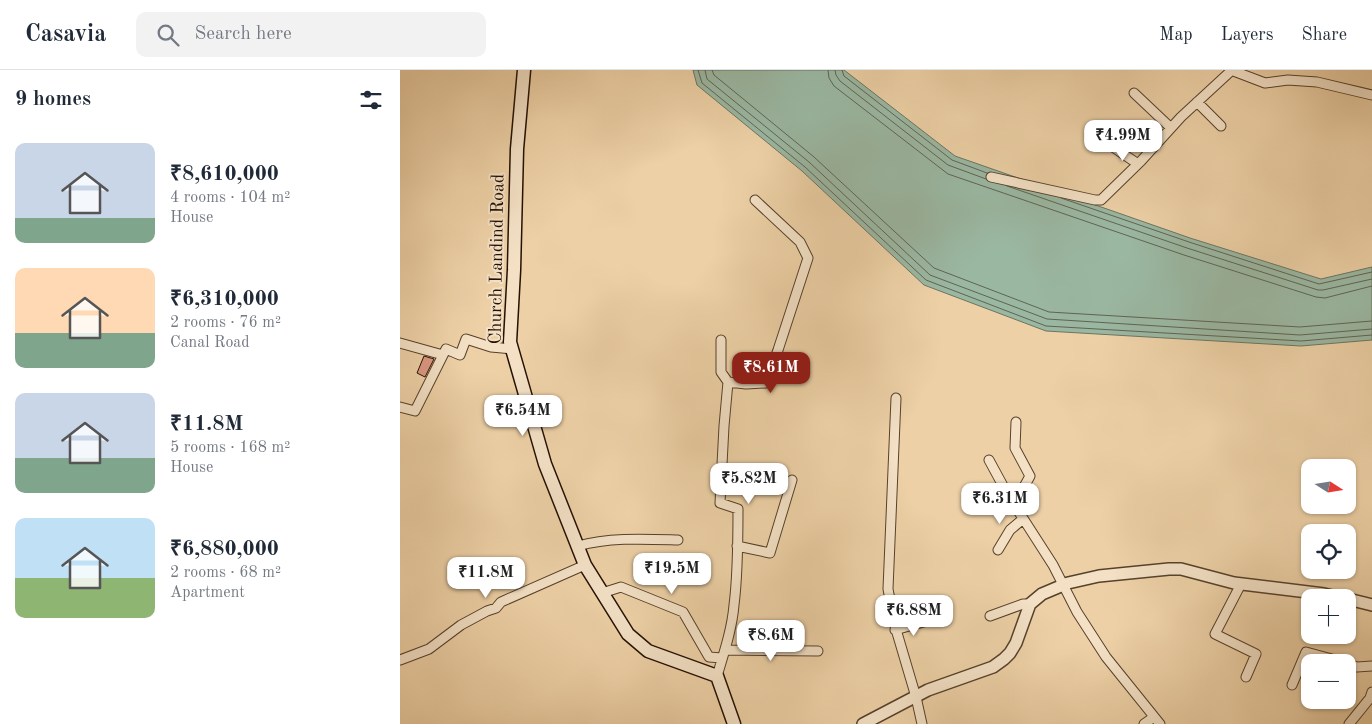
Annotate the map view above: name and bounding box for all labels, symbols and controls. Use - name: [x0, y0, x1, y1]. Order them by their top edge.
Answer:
- search box: [136, 12, 486, 57]
- icon: search: [154, 21, 182, 49]
- text: Casavia: [25, 23, 106, 47]
- text: Search here: [194, 25, 292, 44]
- text: Map: [1159, 26, 1193, 44]
- text: Layers: [1221, 26, 1273, 44]
- text: Share: [1301, 26, 1347, 44]
- icon: filters: [357, 86, 385, 114]
- text: 9 homes: [15, 89, 91, 110]
- pin: ₹4.99M: [1082, 119, 1164, 162]
- text: ₹4.99M: [1095, 128, 1151, 144]
- icon: home: [55, 163, 115, 223]
- text: ₹8,610,000: [170, 164, 279, 185]
- street label: Church Landind Road: [487, 173, 507, 345]
- text: 4 rooms · 104 m²: [170, 190, 290, 206]
- text: House: [170, 210, 213, 226]
- icon: home: [55, 288, 115, 348]
- text: ₹6,310,000: [170, 289, 279, 310]
- text: 2 rooms · 76 m²: [170, 315, 281, 331]
- text: Canal Road: [170, 335, 250, 351]
- pin: ₹8.61M: [730, 352, 812, 394]
- text: ₹8.61M: [743, 360, 799, 376]
- pin: ₹6.54M: [482, 394, 564, 437]
- text: ₹6.54M: [495, 403, 551, 419]
- icon: home: [55, 413, 115, 473]
- text: ₹11.8M: [170, 414, 243, 435]
- text: 5 rooms · 168 m²: [170, 440, 290, 456]
- north arrow: [1301, 459, 1356, 514]
- map controls: [1301, 459, 1356, 709]
- text: House: [170, 460, 213, 476]
- pin: ₹5.82M: [708, 462, 790, 505]
- text: ₹5.82M: [721, 471, 777, 487]
- pin: ₹6.31M: [959, 482, 1041, 525]
- text: ₹6.31M: [972, 491, 1028, 507]
- button: locate: [1301, 524, 1356, 579]
- icon: home: [55, 538, 115, 598]
- text: ₹6,880,000: [170, 539, 279, 560]
- pin: ₹19.5M: [631, 552, 713, 595]
- pin: ₹11.8M: [445, 556, 527, 599]
- text: ₹19.5M: [644, 561, 700, 577]
- text: 2 rooms · 68 m²: [170, 565, 281, 581]
- text: ₹11.8M: [458, 565, 514, 581]
- text: Apartment: [170, 585, 245, 601]
- button: +: [1301, 589, 1356, 644]
- pin: ₹6.88M: [873, 594, 955, 637]
- text: ₹6.88M: [886, 603, 942, 619]
- pin: ₹8.6M: [736, 620, 806, 662]
- text: ₹8.6M: [748, 628, 794, 644]
- button: −: [1301, 654, 1356, 709]

